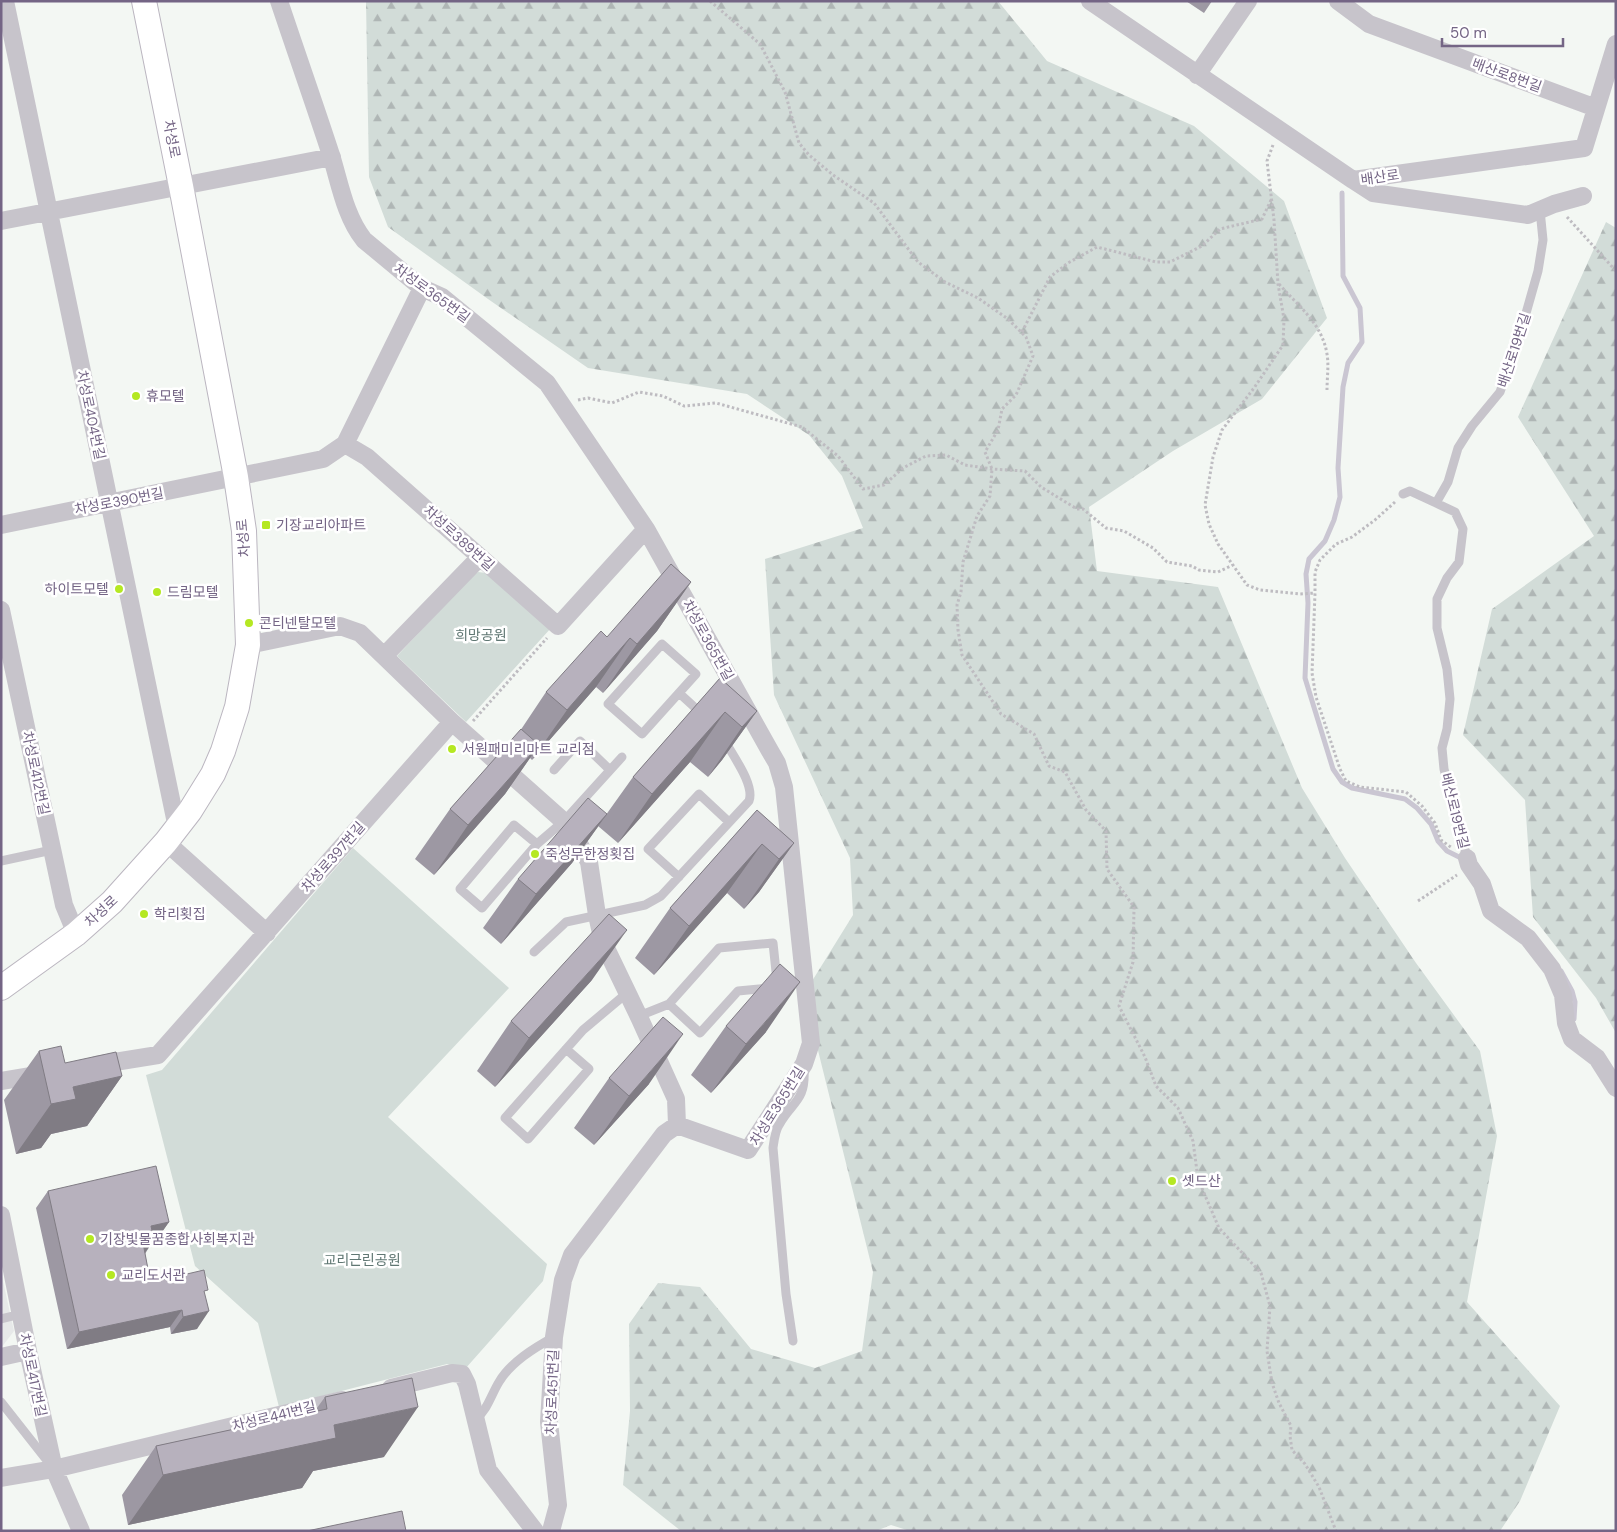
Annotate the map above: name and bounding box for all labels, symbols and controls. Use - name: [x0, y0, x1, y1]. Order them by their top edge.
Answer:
- scale bar: [1442, 15, 1563, 47]
- text: 50 m: [1450, 23, 1487, 43]
- street label: 배산로8번길: [1470, 54, 1544, 96]
- street label: 차성로: [159, 118, 185, 160]
- street label: 배산로: [1360, 165, 1401, 189]
- street label: 차성로365번길: [390, 259, 474, 327]
- street label: 배산로19번길: [1493, 310, 1535, 390]
- street label: 차성로404번길: [73, 369, 109, 461]
- place label: 휴모텔: [146, 387, 185, 405]
- marker: 휴모텔: [130, 390, 142, 402]
- street label: 차성로390번길: [73, 484, 165, 518]
- street label: 차성로389번길: [420, 501, 498, 575]
- place label: 기장교리아파트: [276, 516, 366, 534]
- street label: 차성로: [232, 518, 254, 558]
- marker: 기장교리아파트: [260, 519, 272, 531]
- place label: 하이트모텔: [45, 580, 109, 598]
- marker: 하이트모텔: [113, 583, 125, 595]
- place label: 드림모텔: [167, 583, 219, 601]
- marker: 드림모텔: [151, 586, 163, 598]
- street label: 차성로365번길: [678, 596, 738, 684]
- place label: 콘티넨탈모텔: [259, 614, 336, 632]
- marker: 콘티넨탈모텔: [243, 617, 255, 629]
- park label: 희망공원: [455, 626, 507, 644]
- street label: 차성로412번길: [18, 729, 54, 817]
- place label: 서원패미리마트 교리점: [462, 740, 595, 758]
- marker: 서원패미리마트 교리점: [446, 743, 458, 755]
- street label: 배산로19번길: [1437, 771, 1473, 851]
- street label: 차성로397번길: [297, 818, 369, 896]
- place label: 죽성무한정횟집: [545, 845, 635, 863]
- marker: 죽성무한정횟집: [529, 848, 541, 860]
- street label: 차성로: [81, 891, 121, 931]
- place label: 학리횟집: [154, 905, 206, 923]
- marker: 학리횟집: [138, 908, 150, 920]
- street label: 차성로365번길: [746, 1063, 808, 1149]
- place label: 셋드산: [1182, 1172, 1221, 1190]
- marker: 셋드산: [1166, 1175, 1178, 1187]
- place label: 기장빛물꿈종합사회복지관: [100, 1230, 255, 1248]
- marker: 기장빛물꿈종합사회복지관: [84, 1233, 96, 1245]
- park label: 교리근린공원: [323, 1251, 401, 1269]
- place label: 교리도서관: [121, 1266, 186, 1284]
- marker: 교리도서관: [105, 1269, 117, 1281]
- street label: 차성로417번길: [15, 1332, 51, 1418]
- street label: 차성로451번길: [542, 1349, 562, 1435]
- street label: 차성로441번길: [230, 1397, 318, 1435]

